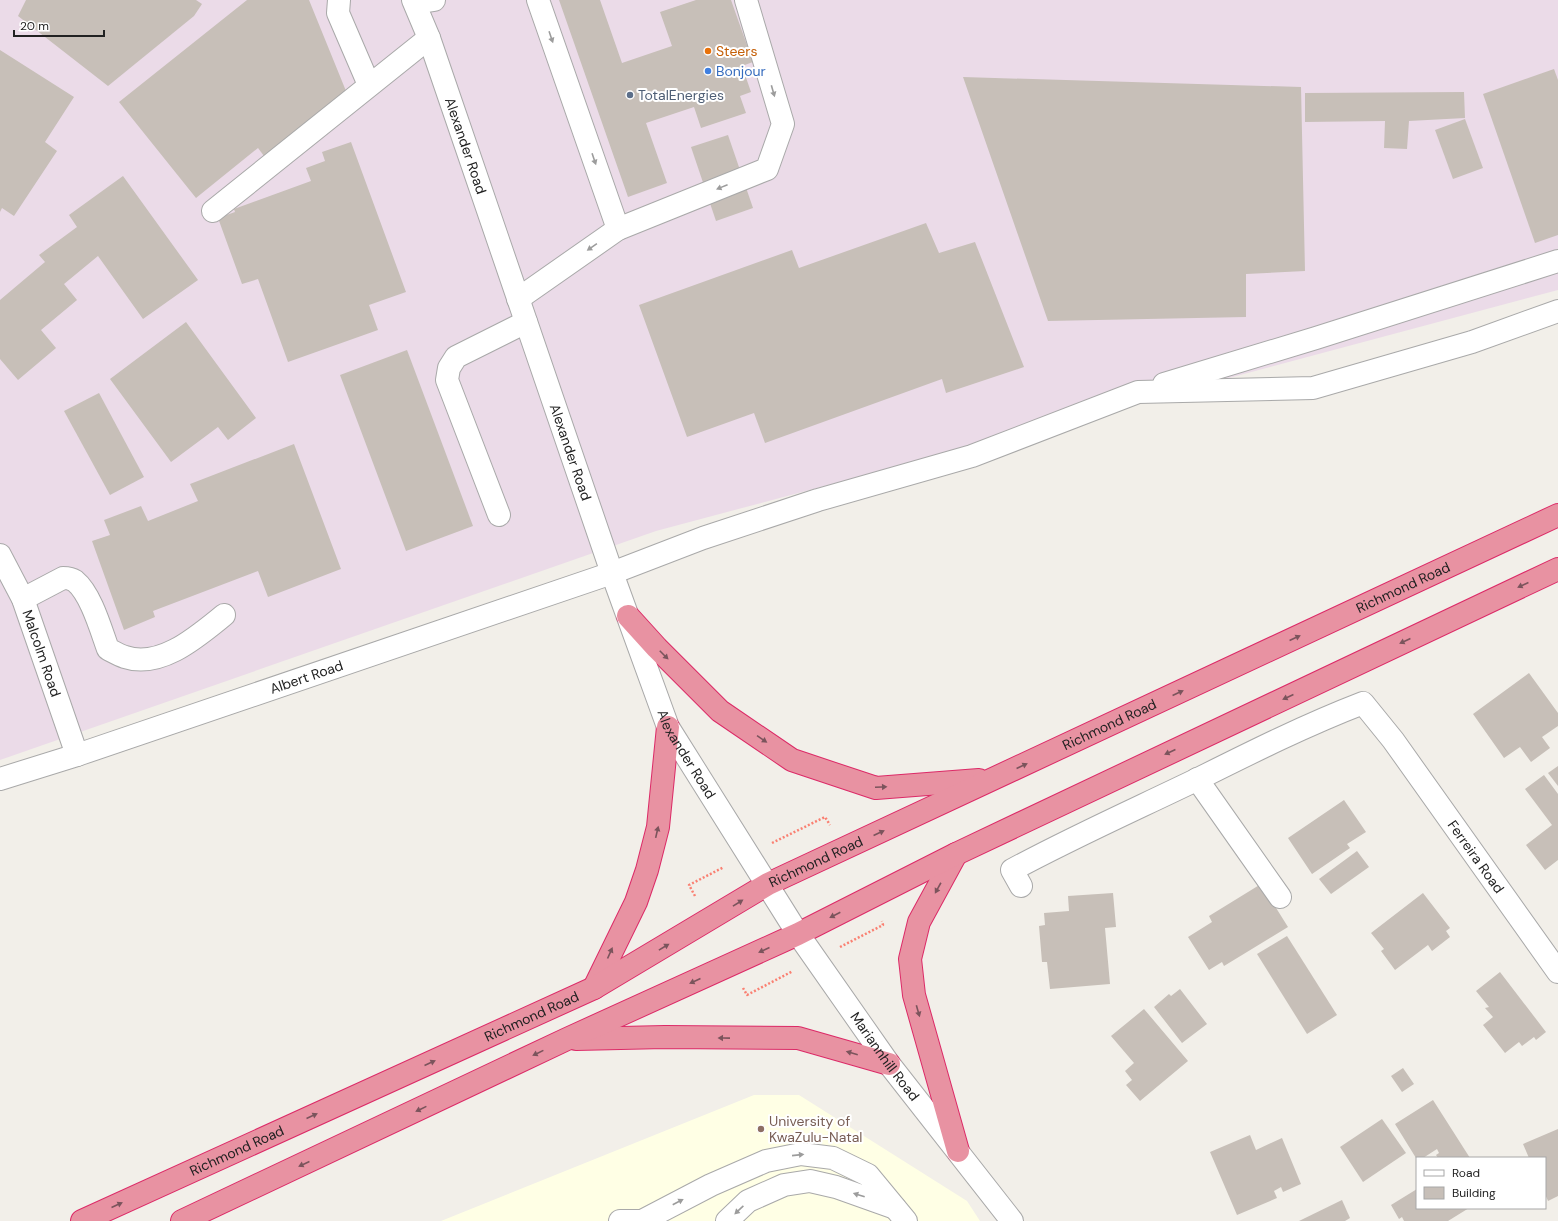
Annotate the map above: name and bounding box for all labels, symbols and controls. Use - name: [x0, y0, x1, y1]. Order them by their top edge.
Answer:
- scale bar: [14, 12, 104, 38]
- text: 20 m: [20, 18, 49, 34]
- one-way arrow: [548, 31, 554, 43]
- place label: Steers: [716, 42, 758, 60]
- marker: Steers: [703, 46, 713, 56]
- place label: Bonjour: [716, 62, 766, 80]
- marker: Bonjour: [703, 66, 713, 76]
- one-way arrow: [770, 85, 776, 97]
- place label: TotalEnergies: [638, 86, 724, 104]
- marker: TotalEnergies: [625, 90, 635, 100]
- street label: Alexander Road: [441, 95, 491, 196]
- one-way arrow: [591, 154, 597, 166]
- one-way arrow: [715, 184, 727, 190]
- one-way arrow: [587, 243, 597, 251]
- street label: Alexander Road: [546, 402, 596, 503]
- street label: Richmond Road: [1353, 558, 1453, 617]
- one-way arrow: [1517, 582, 1528, 588]
- street label: Malcolm Road: [18, 607, 65, 699]
- one-way arrow: [1290, 635, 1301, 641]
- one-way arrow: [1400, 638, 1411, 644]
- one-way arrow: [659, 650, 669, 660]
- street label: Albert Road: [267, 656, 345, 698]
- one-way arrow: [1172, 690, 1183, 696]
- one-way arrow: [1282, 694, 1294, 700]
- street label: Richmond Road: [1059, 695, 1159, 754]
- street label: Alexander Road: [653, 707, 720, 802]
- one-way arrow: [757, 735, 768, 743]
- one-way arrow: [1165, 749, 1176, 755]
- one-way arrow: [1016, 763, 1027, 769]
- one-way arrow: [875, 784, 888, 790]
- street label: Ferreira Road: [1444, 817, 1508, 897]
- one-way arrow: [654, 826, 660, 838]
- one-way arrow: [873, 830, 885, 836]
- street label: Richmond Road: [766, 832, 866, 891]
- one-way arrow: [934, 882, 941, 894]
- one-way arrow: [732, 899, 744, 906]
- one-way arrow: [829, 912, 841, 919]
- one-way arrow: [658, 944, 670, 951]
- one-way arrow: [758, 946, 770, 953]
- one-way arrow: [607, 947, 613, 958]
- one-way arrow: [689, 978, 700, 984]
- street label: Richmond Road: [482, 987, 582, 1046]
- one-way arrow: [915, 1006, 921, 1018]
- street label: Mariannhill Road: [846, 1008, 923, 1104]
- one-way arrow: [717, 1035, 730, 1041]
- one-way arrow: [533, 1050, 544, 1056]
- one-way arrow: [845, 1050, 857, 1056]
- one-way arrow: [425, 1059, 437, 1065]
- one-way arrow: [415, 1106, 427, 1112]
- place label: University of KwaZulu-Natal: [769, 1112, 862, 1146]
- one-way arrow: [306, 1113, 318, 1119]
- street label: Richmond Road: [187, 1121, 287, 1180]
- marker: University of KwaZulu-Natal: [756, 1124, 766, 1134]
- one-way arrow: [792, 1152, 804, 1158]
- legend: [1416, 1157, 1546, 1209]
- one-way arrow: [298, 1161, 309, 1167]
- text: Road: [1452, 1165, 1480, 1181]
- text: Building: [1452, 1185, 1496, 1201]
- one-way arrow: [853, 1192, 865, 1198]
- one-way arrow: [672, 1199, 684, 1206]
- one-way arrow: [112, 1202, 123, 1208]
- one-way arrow: [734, 1205, 744, 1215]

